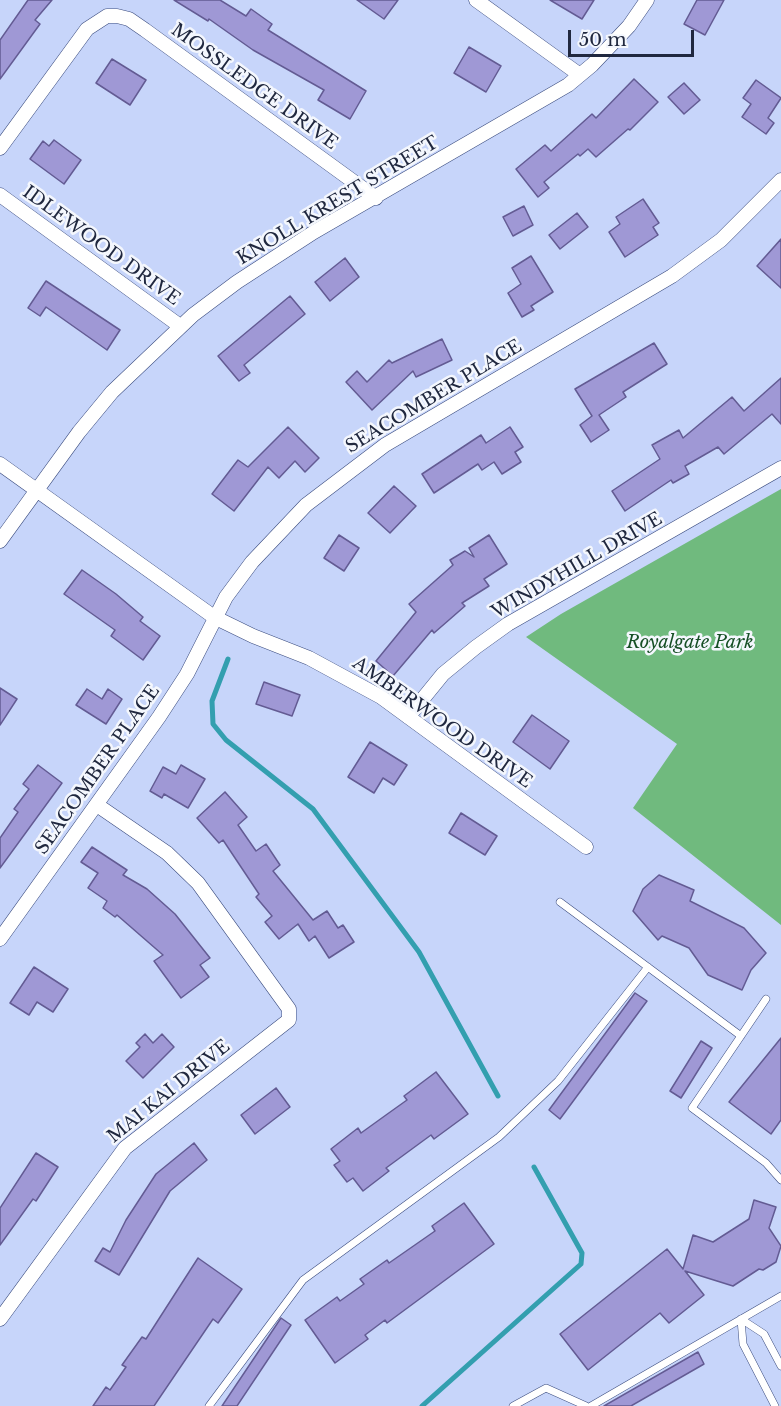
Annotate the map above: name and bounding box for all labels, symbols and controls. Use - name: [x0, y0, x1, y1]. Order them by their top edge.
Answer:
- scale bar: [571, 18, 697, 56]
- street label: MOSSLEDGE DRIVE: [167, 19, 341, 155]
- text: 50 m: [579, 29, 627, 51]
- street label: KNOLL KREST STREET: [233, 132, 443, 270]
- street label: IDLEWOOD DRIVE: [18, 182, 184, 310]
- street label: SEACOMBER PLACE: [342, 336, 526, 458]
- street label: WINDYHILL DRIVE: [488, 508, 666, 624]
- park label: Royalgate Park: [626, 632, 754, 654]
- street label: AMBERWOOD DRIVE: [348, 653, 536, 793]
- street label: SEACOMBER PLACE: [31, 681, 165, 859]
- street label: MAI KAI DRIVE: [103, 1036, 235, 1148]

